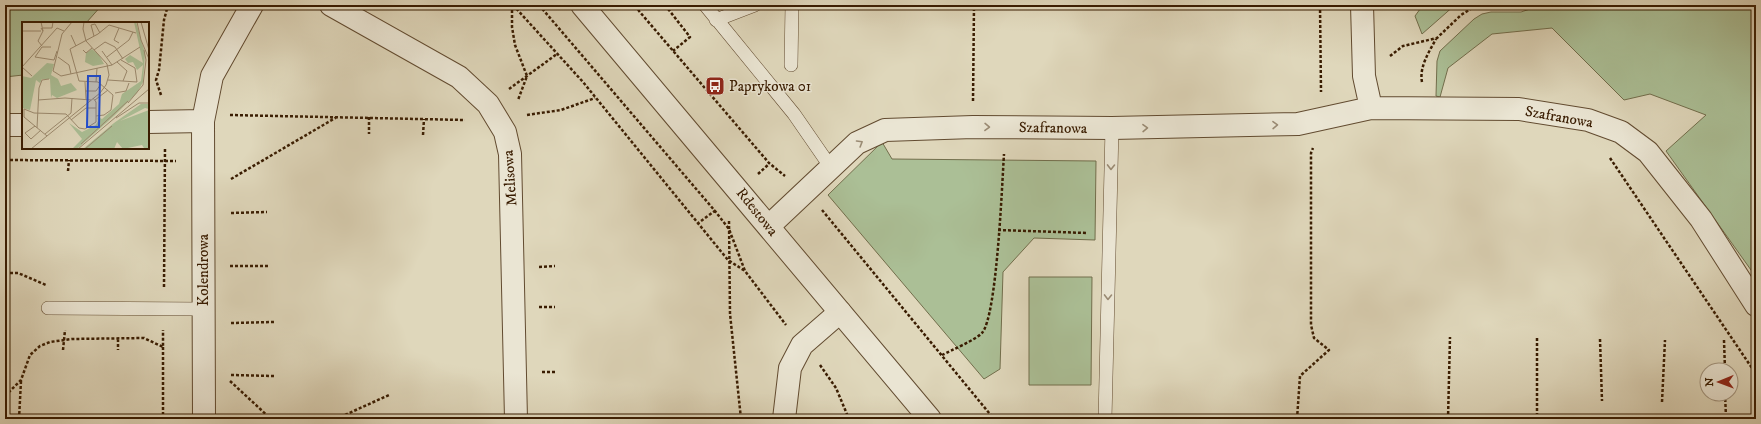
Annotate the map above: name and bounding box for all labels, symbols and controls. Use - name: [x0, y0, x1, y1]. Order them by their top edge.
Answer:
- inset map: [22, 22, 149, 149]
- bus stop icon: Paprykowa 01: [704, 75, 726, 97]
- place label: Paprykowa 01: [729, 77, 811, 96]
- street label: Szafranowa: [1524, 102, 1595, 132]
- street label: Szafranowa: [1019, 118, 1088, 138]
- one-way arrow: [1272, 121, 1278, 129]
- one-way arrow: [984, 123, 990, 131]
- one-way arrow: [1142, 123, 1148, 132]
- one-way arrow: [856, 140, 863, 147]
- street label: Melisowa: [499, 149, 521, 207]
- one-way arrow: [1107, 164, 1115, 170]
- street label: Rdestowa: [732, 184, 783, 241]
- street label: Kolendrowa: [194, 233, 213, 306]
- one-way arrow: [1104, 294, 1112, 300]
- north arrow: [1699, 362, 1739, 402]
- text: N: [1703, 378, 1717, 387]

